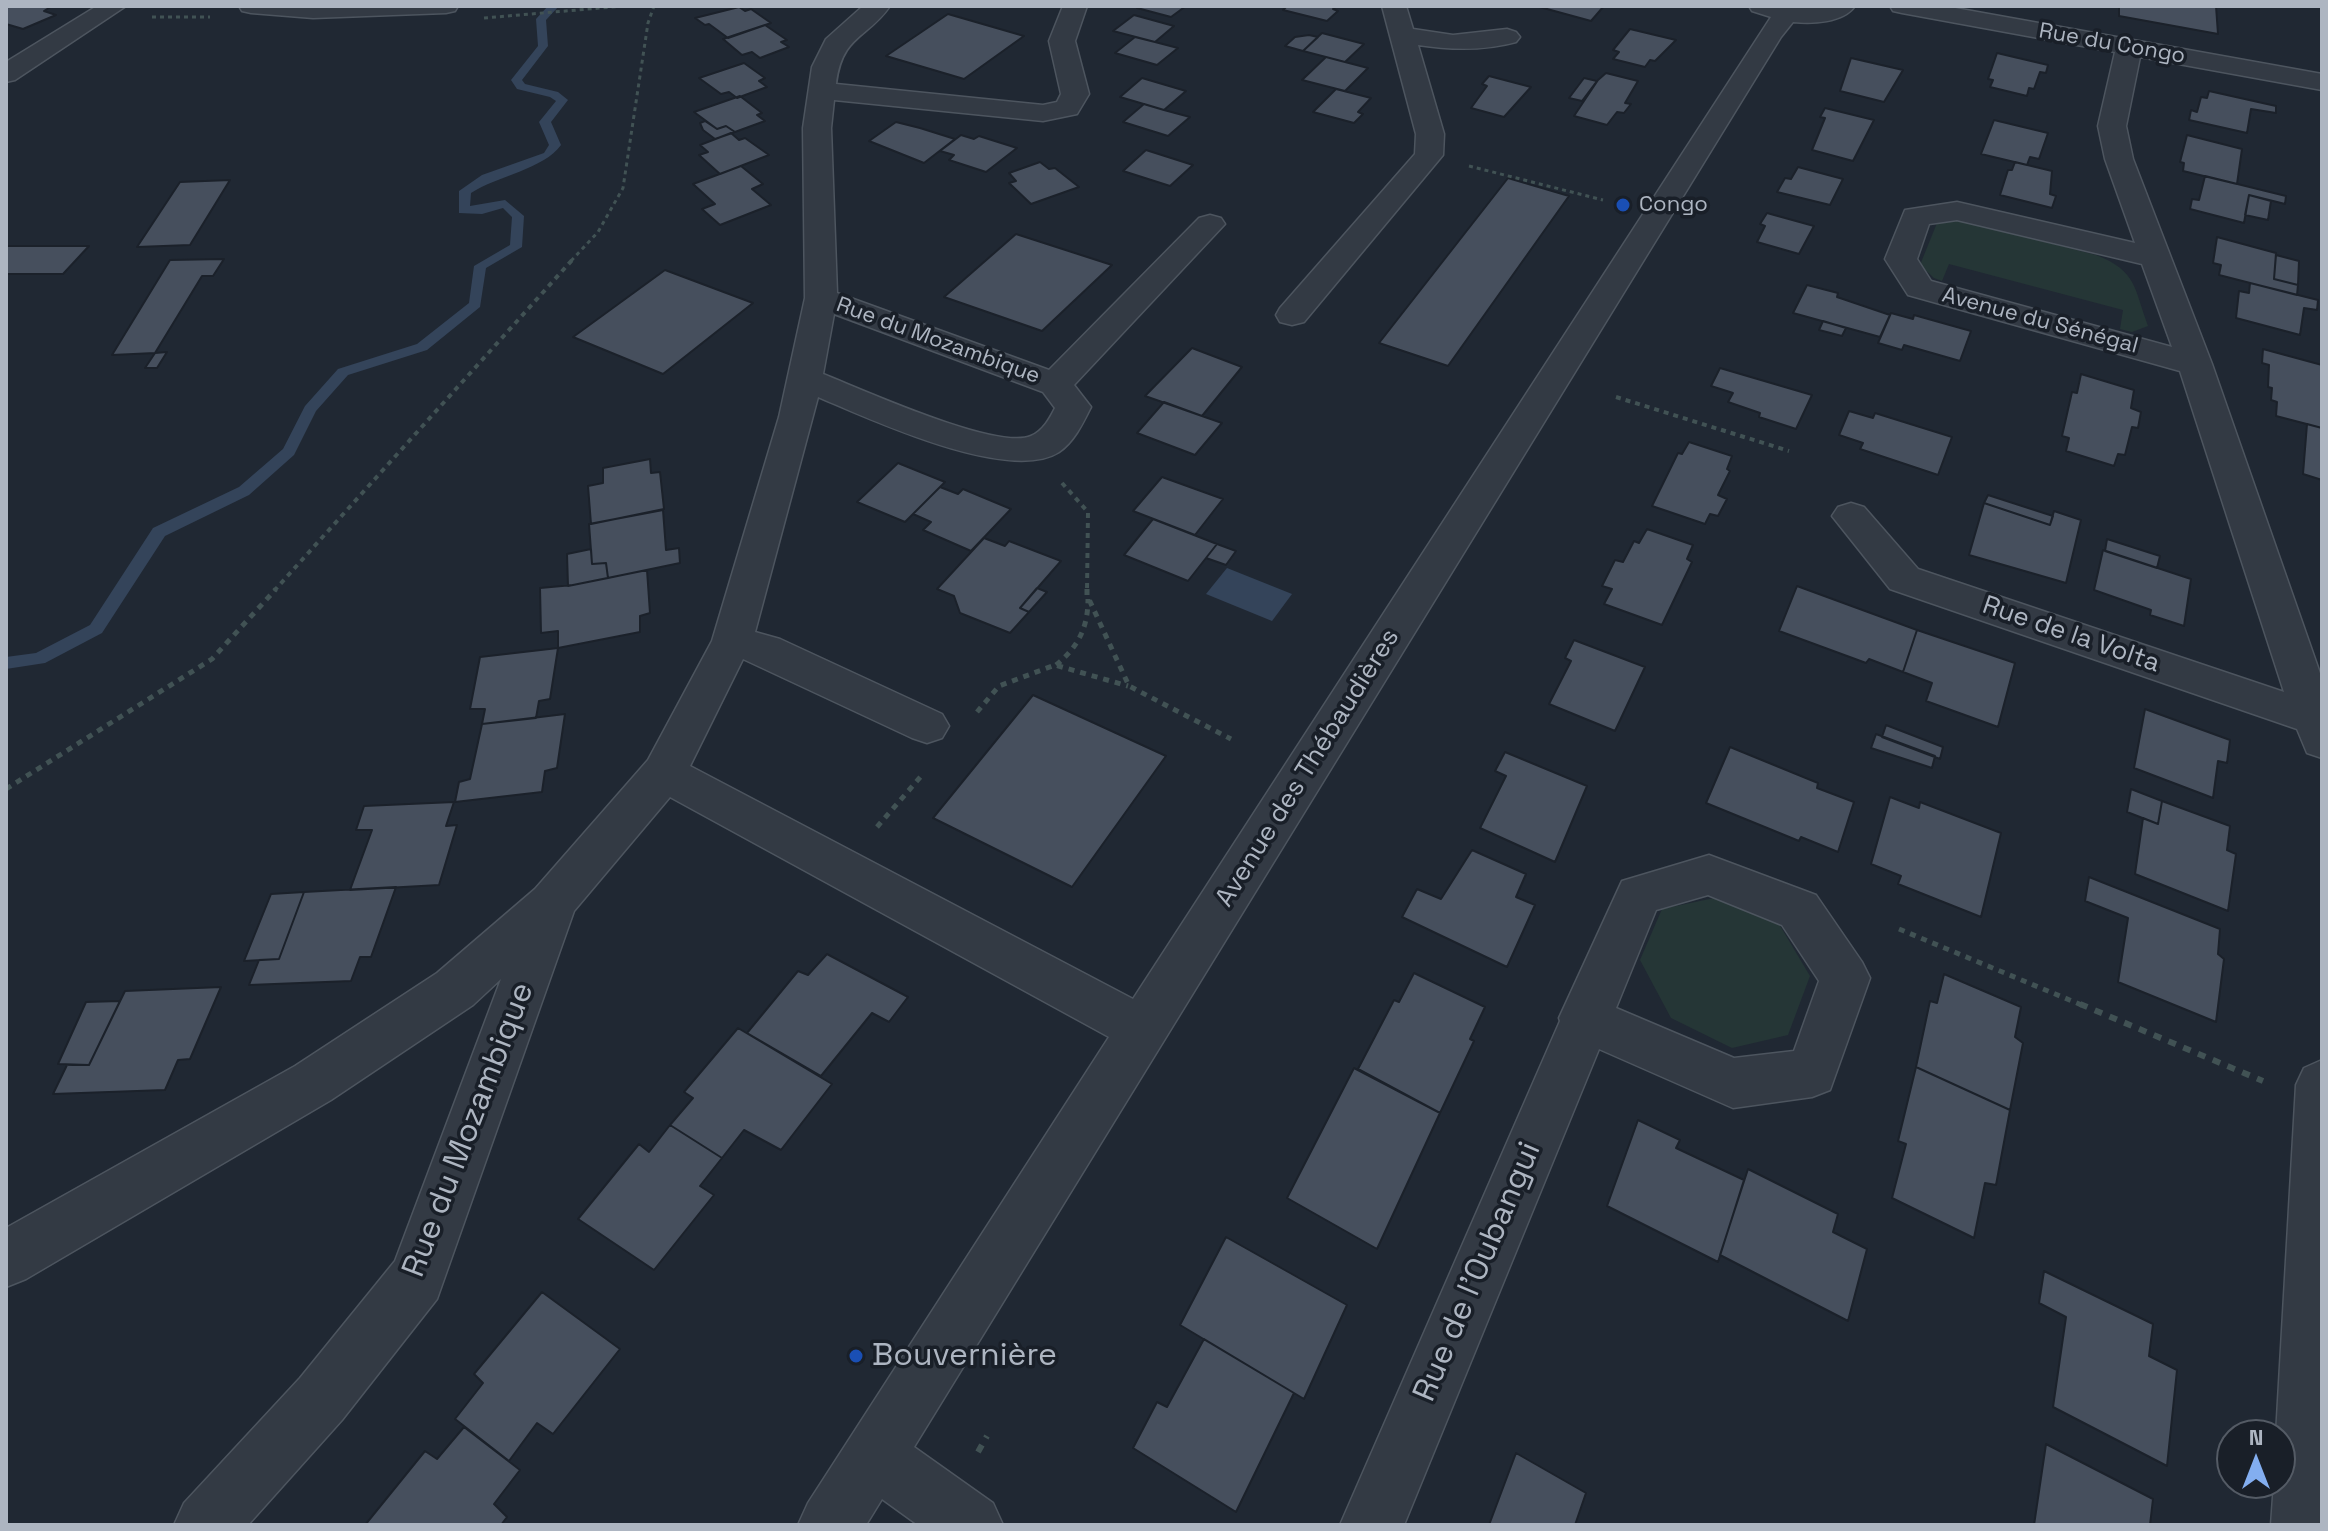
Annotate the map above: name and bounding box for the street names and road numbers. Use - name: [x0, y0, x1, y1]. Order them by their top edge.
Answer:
- street label: Rue du Congo: [2037, 18, 2187, 70]
- street label: Avenue du Sénégal: [1939, 282, 2141, 360]
- street label: Rue du Mozambique: [833, 292, 1043, 390]
- street label: Rue de la Volta: [1978, 590, 2164, 680]
- street label: Avenue des Thébaudières: [1209, 623, 1407, 913]
- street label: Rue du Mozambique: [395, 977, 543, 1283]
- street label: Rue de l'Oubangui: [1406, 1137, 1550, 1407]

